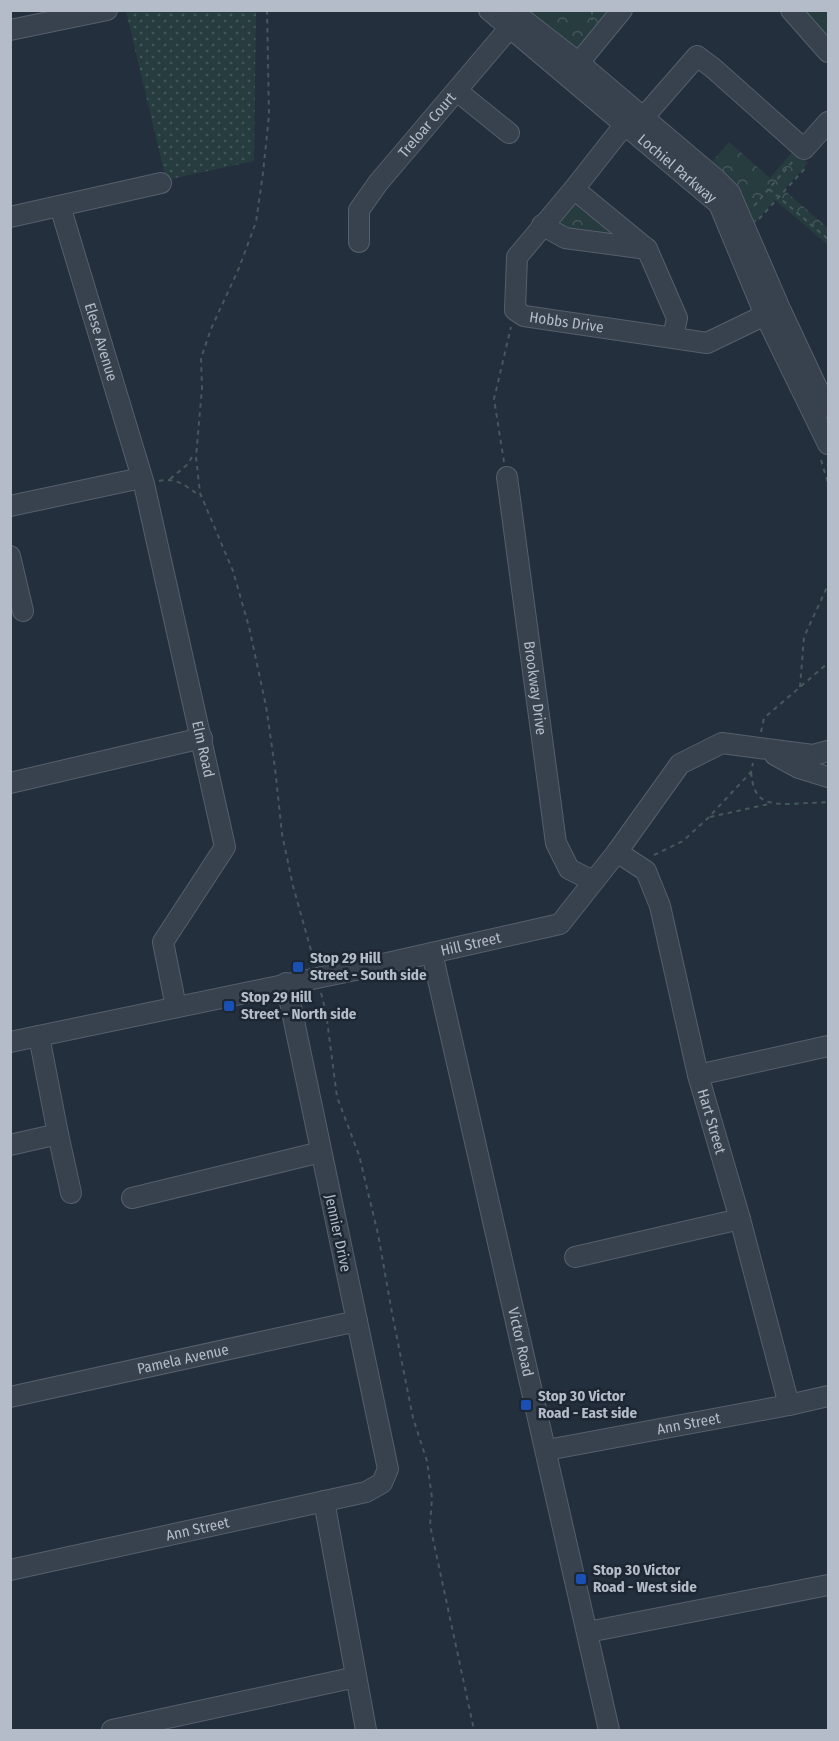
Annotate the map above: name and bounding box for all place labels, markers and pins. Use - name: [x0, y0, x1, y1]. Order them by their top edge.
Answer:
- place label: Stop 29 Hill Street - South side: [310, 949, 427, 984]
- marker: Stop 29 Hill Street - South side: [291, 960, 305, 974]
- place label: Stop 29 Hill Street - North side: [241, 988, 357, 1023]
- marker: Stop 29 Hill Street - North side: [222, 999, 236, 1013]
- place label: Stop 30 Victor Road - East side: [538, 1387, 638, 1422]
- marker: Stop 30 Victor Road - East side: [519, 1398, 533, 1412]
- place label: Stop 30 Victor Road - West side: [593, 1561, 697, 1596]
- marker: Stop 30 Victor Road - West side: [574, 1572, 588, 1586]

